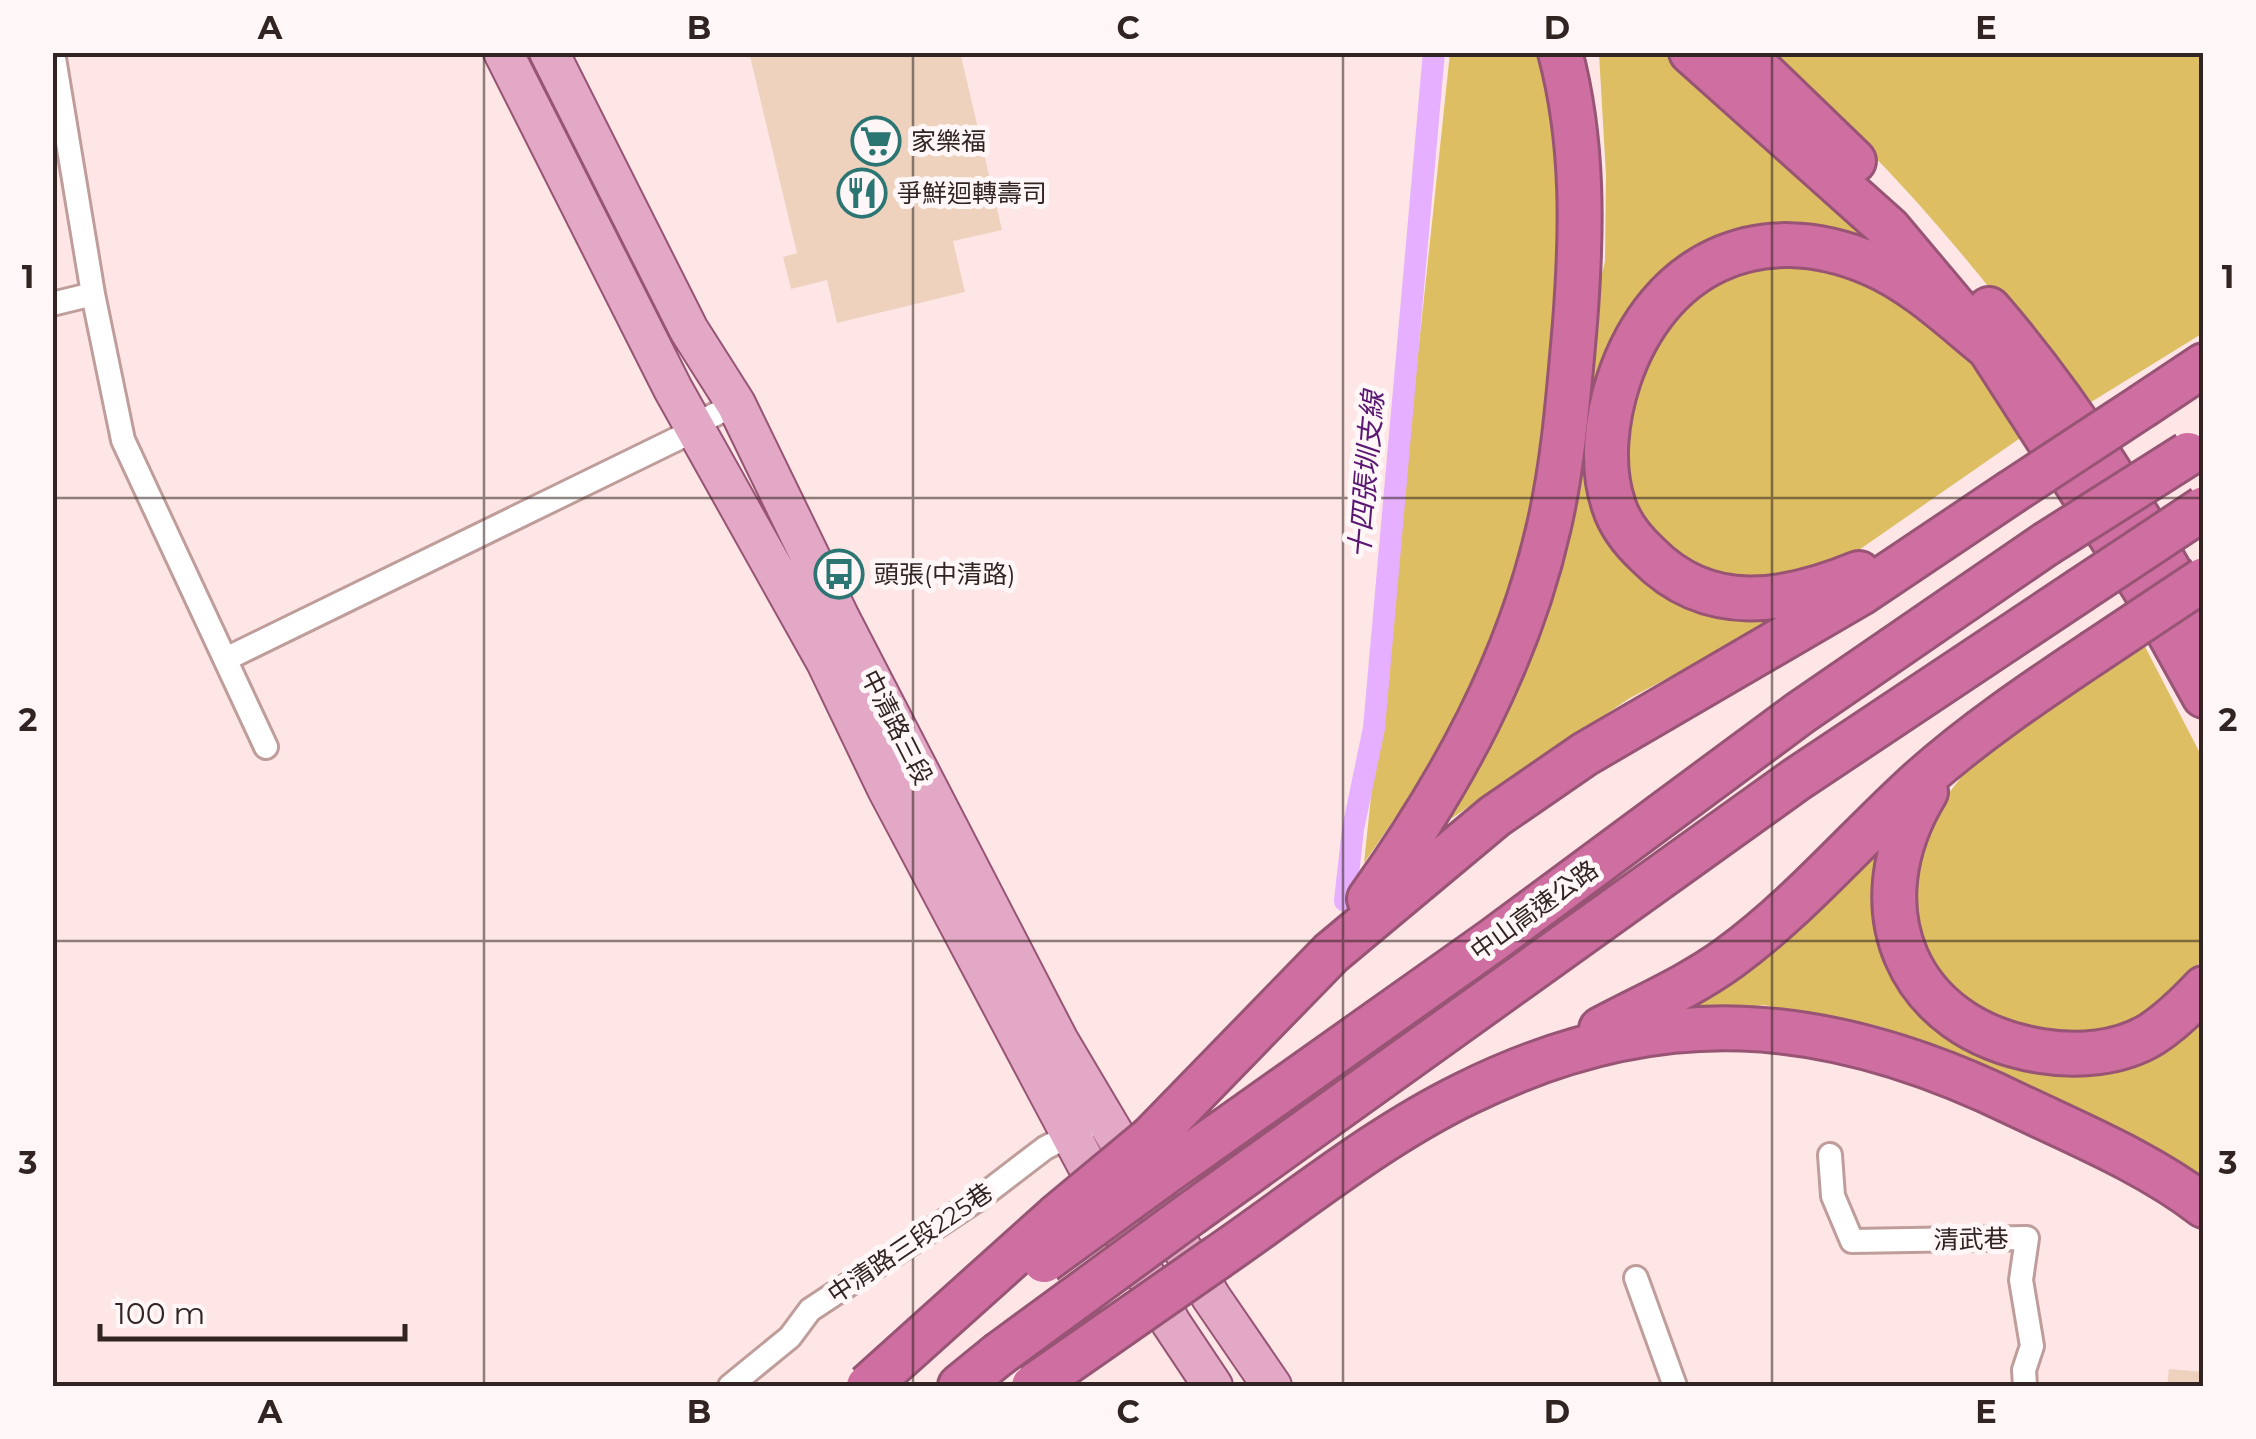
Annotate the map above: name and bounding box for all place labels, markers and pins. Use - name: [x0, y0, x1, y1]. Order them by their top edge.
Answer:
- supermarket icon: 家樂福: [850, 115, 902, 167]
- place label: 家樂福: [911, 126, 986, 156]
- restaurant icon: 爭鮮迴轉壽司: [836, 167, 888, 219]
- place label: 爭鮮迴轉壽司: [897, 178, 1047, 208]
- bus stop icon: 頭張(中清路): [813, 548, 865, 600]
- place label: 頭張(中清路): [874, 559, 1015, 589]

